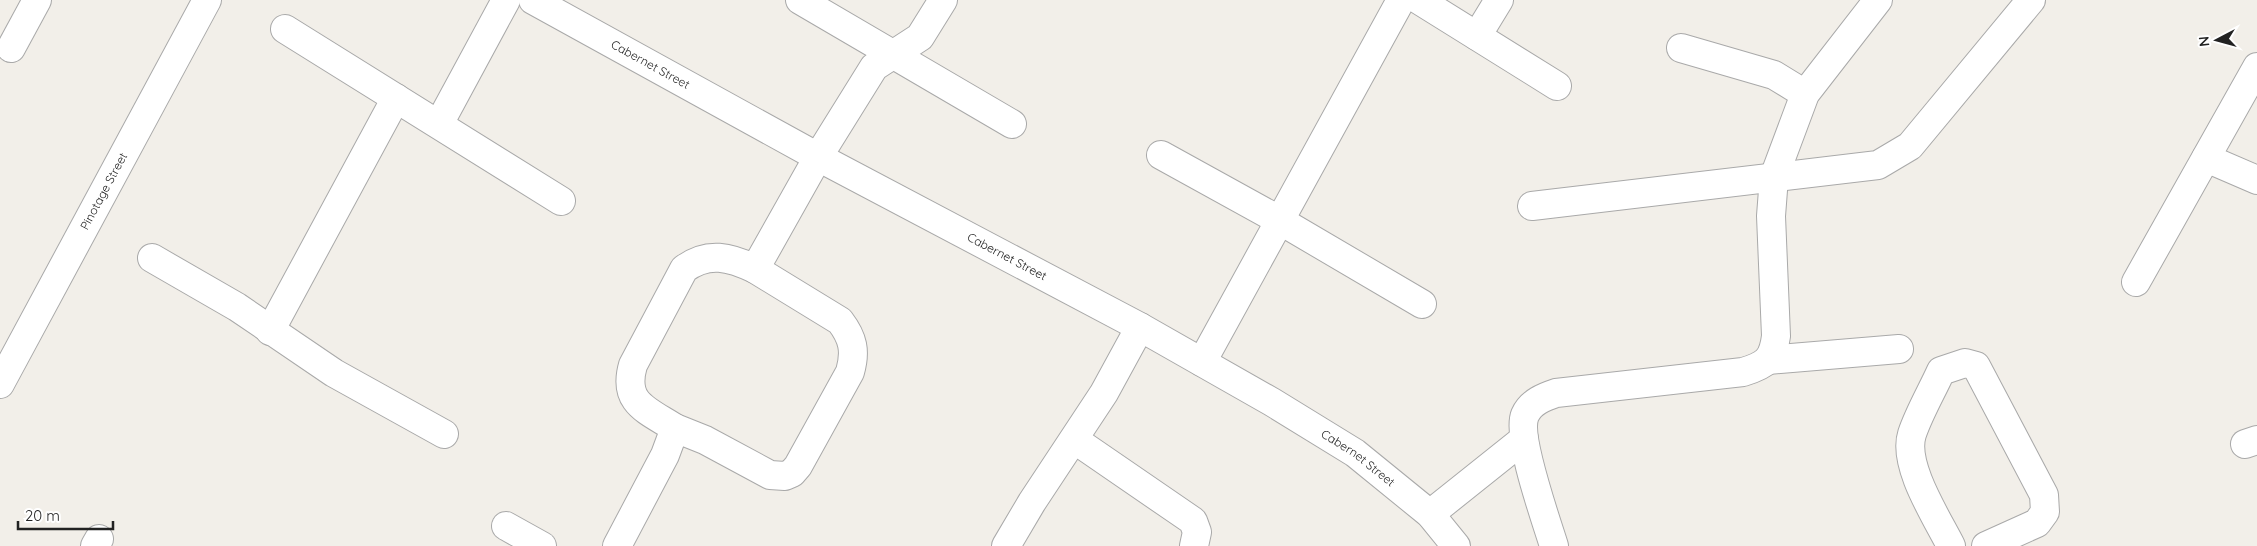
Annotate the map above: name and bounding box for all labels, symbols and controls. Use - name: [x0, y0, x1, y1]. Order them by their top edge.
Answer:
- north arrow: [2192, 15, 2242, 65]
- text: N: [2195, 35, 2214, 47]
- street label: Cabernet Street: [609, 36, 693, 92]
- street label: Pinotage Street: [77, 150, 130, 232]
- street label: Cabernet Street: [965, 229, 1049, 283]
- street label: Cabernet Street: [1318, 426, 1398, 489]
- scale bar: [18, 498, 112, 530]
- text: 20 m: [25, 506, 60, 525]

